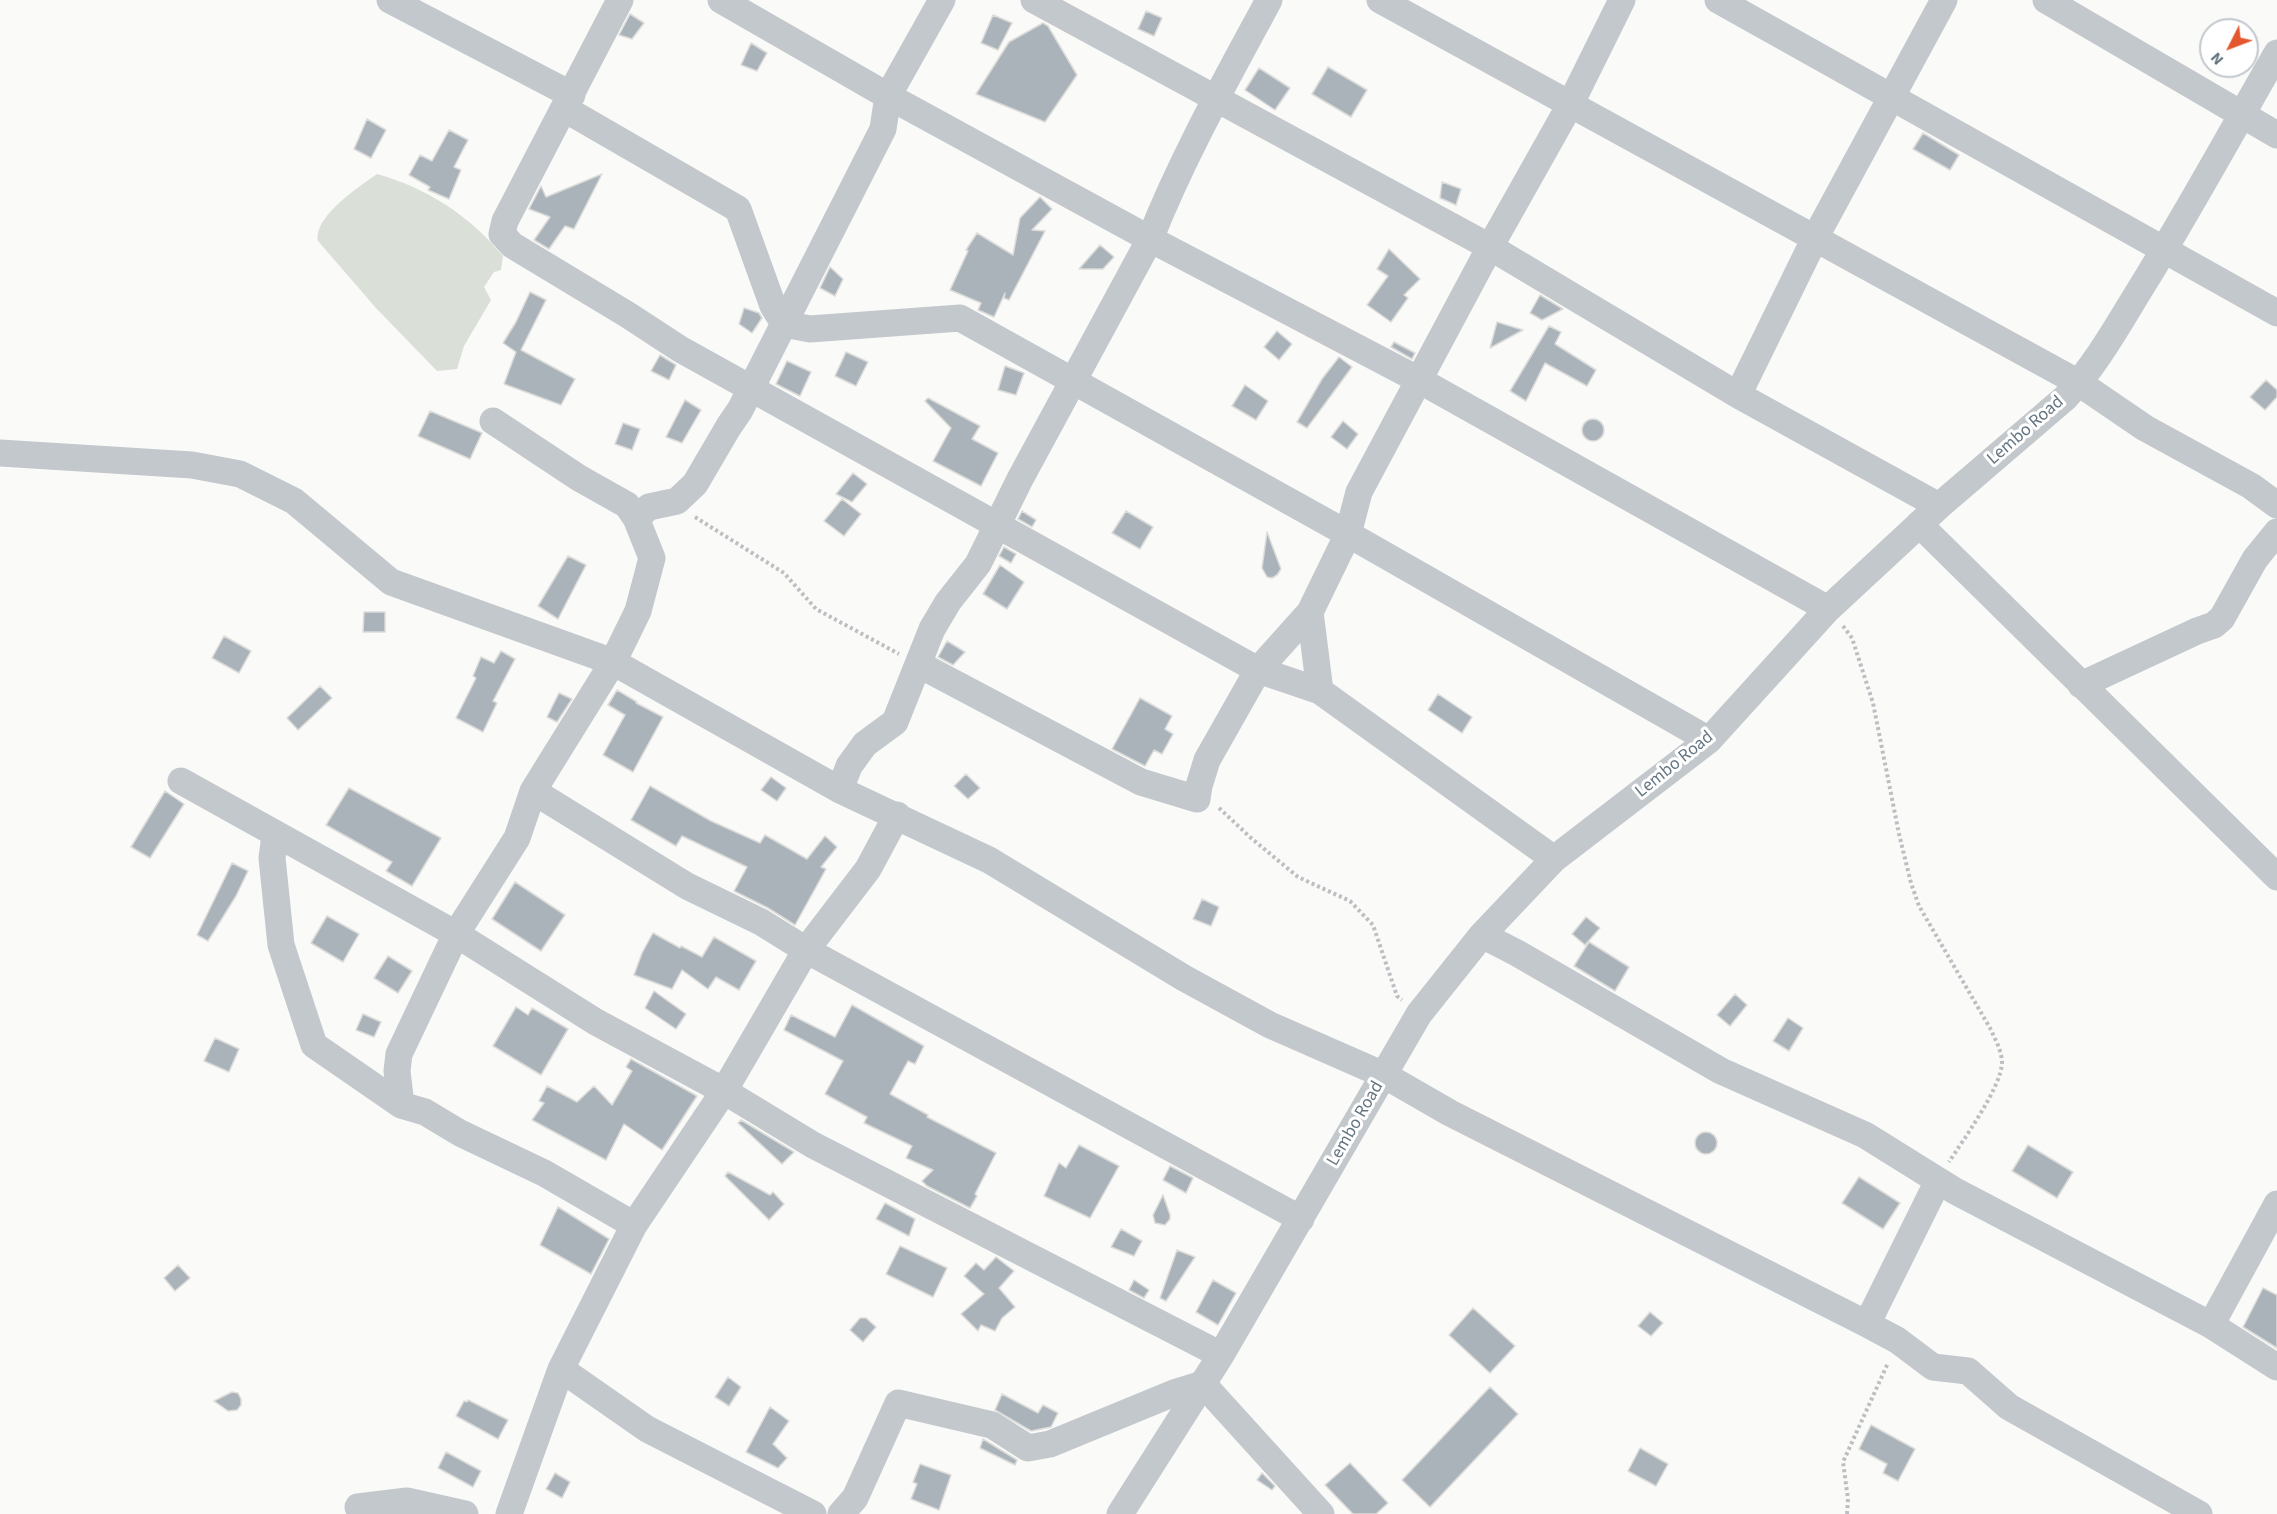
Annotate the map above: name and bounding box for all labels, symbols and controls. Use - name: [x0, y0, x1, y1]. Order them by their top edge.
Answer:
- north arrow: [2199, 18, 2259, 78]
- text: N: [2205, 47, 2229, 70]
- street label: Lembo Road: [1983, 392, 2069, 470]
- street label: Lembo Road: [1632, 727, 1718, 803]
- street label: Lembo Road: [1323, 1078, 1389, 1170]

